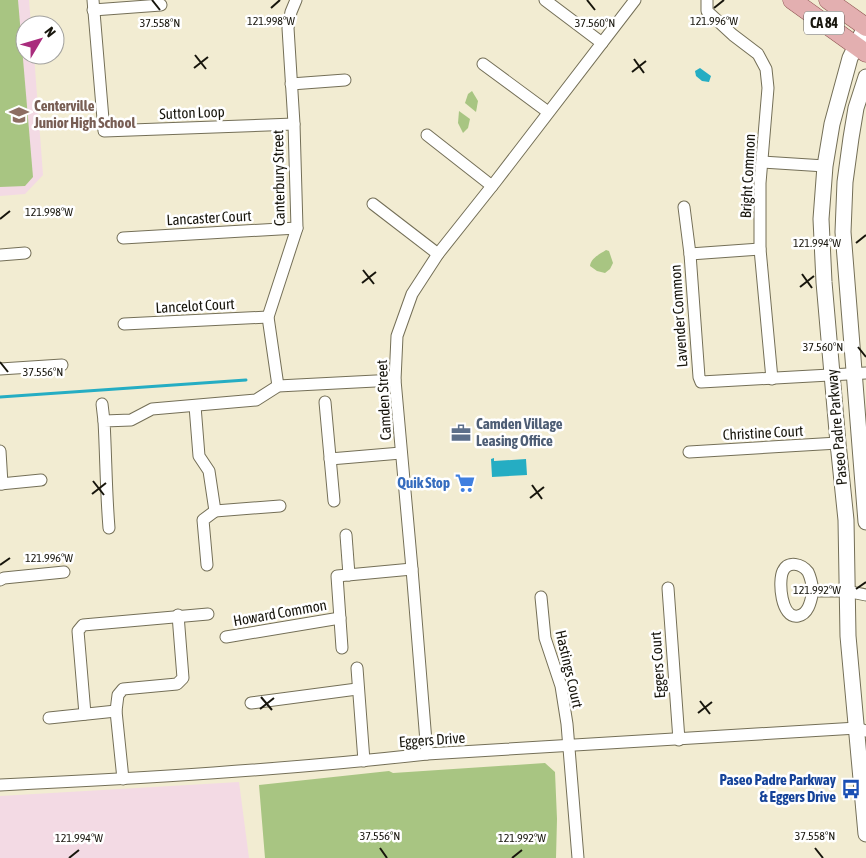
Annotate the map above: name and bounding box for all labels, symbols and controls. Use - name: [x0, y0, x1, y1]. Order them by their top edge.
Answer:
- road number: CA 84: [804, 12, 844, 34]
- text: 121.998°W: [247, 14, 295, 28]
- text: 121.996°W: [690, 14, 738, 28]
- north arrow: [15, 15, 65, 65]
- text: 37.558°N: [140, 16, 180, 30]
- text: 37.560°N: [575, 16, 615, 30]
- text: N: [41, 24, 59, 40]
- place label: Centerville Junior High School: [33, 97, 136, 131]
- street label: Sutton Loop: [159, 103, 225, 122]
- school or university icon: Centerville Junior High School: [8, 104, 30, 126]
- street label: Canterbury Street: [269, 130, 288, 226]
- street label: Bright Common: [737, 133, 758, 219]
- text: 121.998°W: [25, 205, 73, 219]
- street label: Lancaster Court: [166, 207, 252, 228]
- text: 121.994°W: [793, 236, 841, 250]
- street label: Lavender Common: [666, 264, 691, 368]
- street label: Lancelot Court: [155, 295, 235, 316]
- text: 37.560°N: [803, 340, 843, 354]
- street label: Camden Street: [373, 359, 394, 441]
- text: 37.556°N: [23, 365, 63, 379]
- street label: Paseo Padre Parkway: [823, 368, 850, 486]
- place label: Camden Village Leasing Office: [476, 415, 563, 449]
- office icon: Camden Village Leasing Office: [450, 422, 472, 444]
- street label: Christine Court: [722, 422, 804, 443]
- supermarket icon: Quik Stop: [454, 472, 476, 494]
- place label: Quik Stop: [397, 474, 450, 491]
- text: 121.996°W: [25, 551, 73, 565]
- text: 121.992°W: [793, 583, 841, 597]
- street label: Howard Common: [232, 596, 328, 629]
- street label: Hastings Court: [552, 628, 587, 710]
- street label: Eggers Court: [647, 631, 668, 699]
- street label: Eggers Drive: [398, 729, 466, 750]
- place label: Paseo Padre Parkway & Eggers Drive: [719, 771, 837, 805]
- bus stop icon: Paseo Padre Parkway & Eggers Drive: [840, 778, 862, 800]
- text: 37.556°N: [360, 829, 400, 843]
- text: 37.558°N: [795, 829, 835, 843]
- text: 121.994°W: [55, 831, 103, 845]
- text: 121.992°W: [498, 831, 546, 845]

